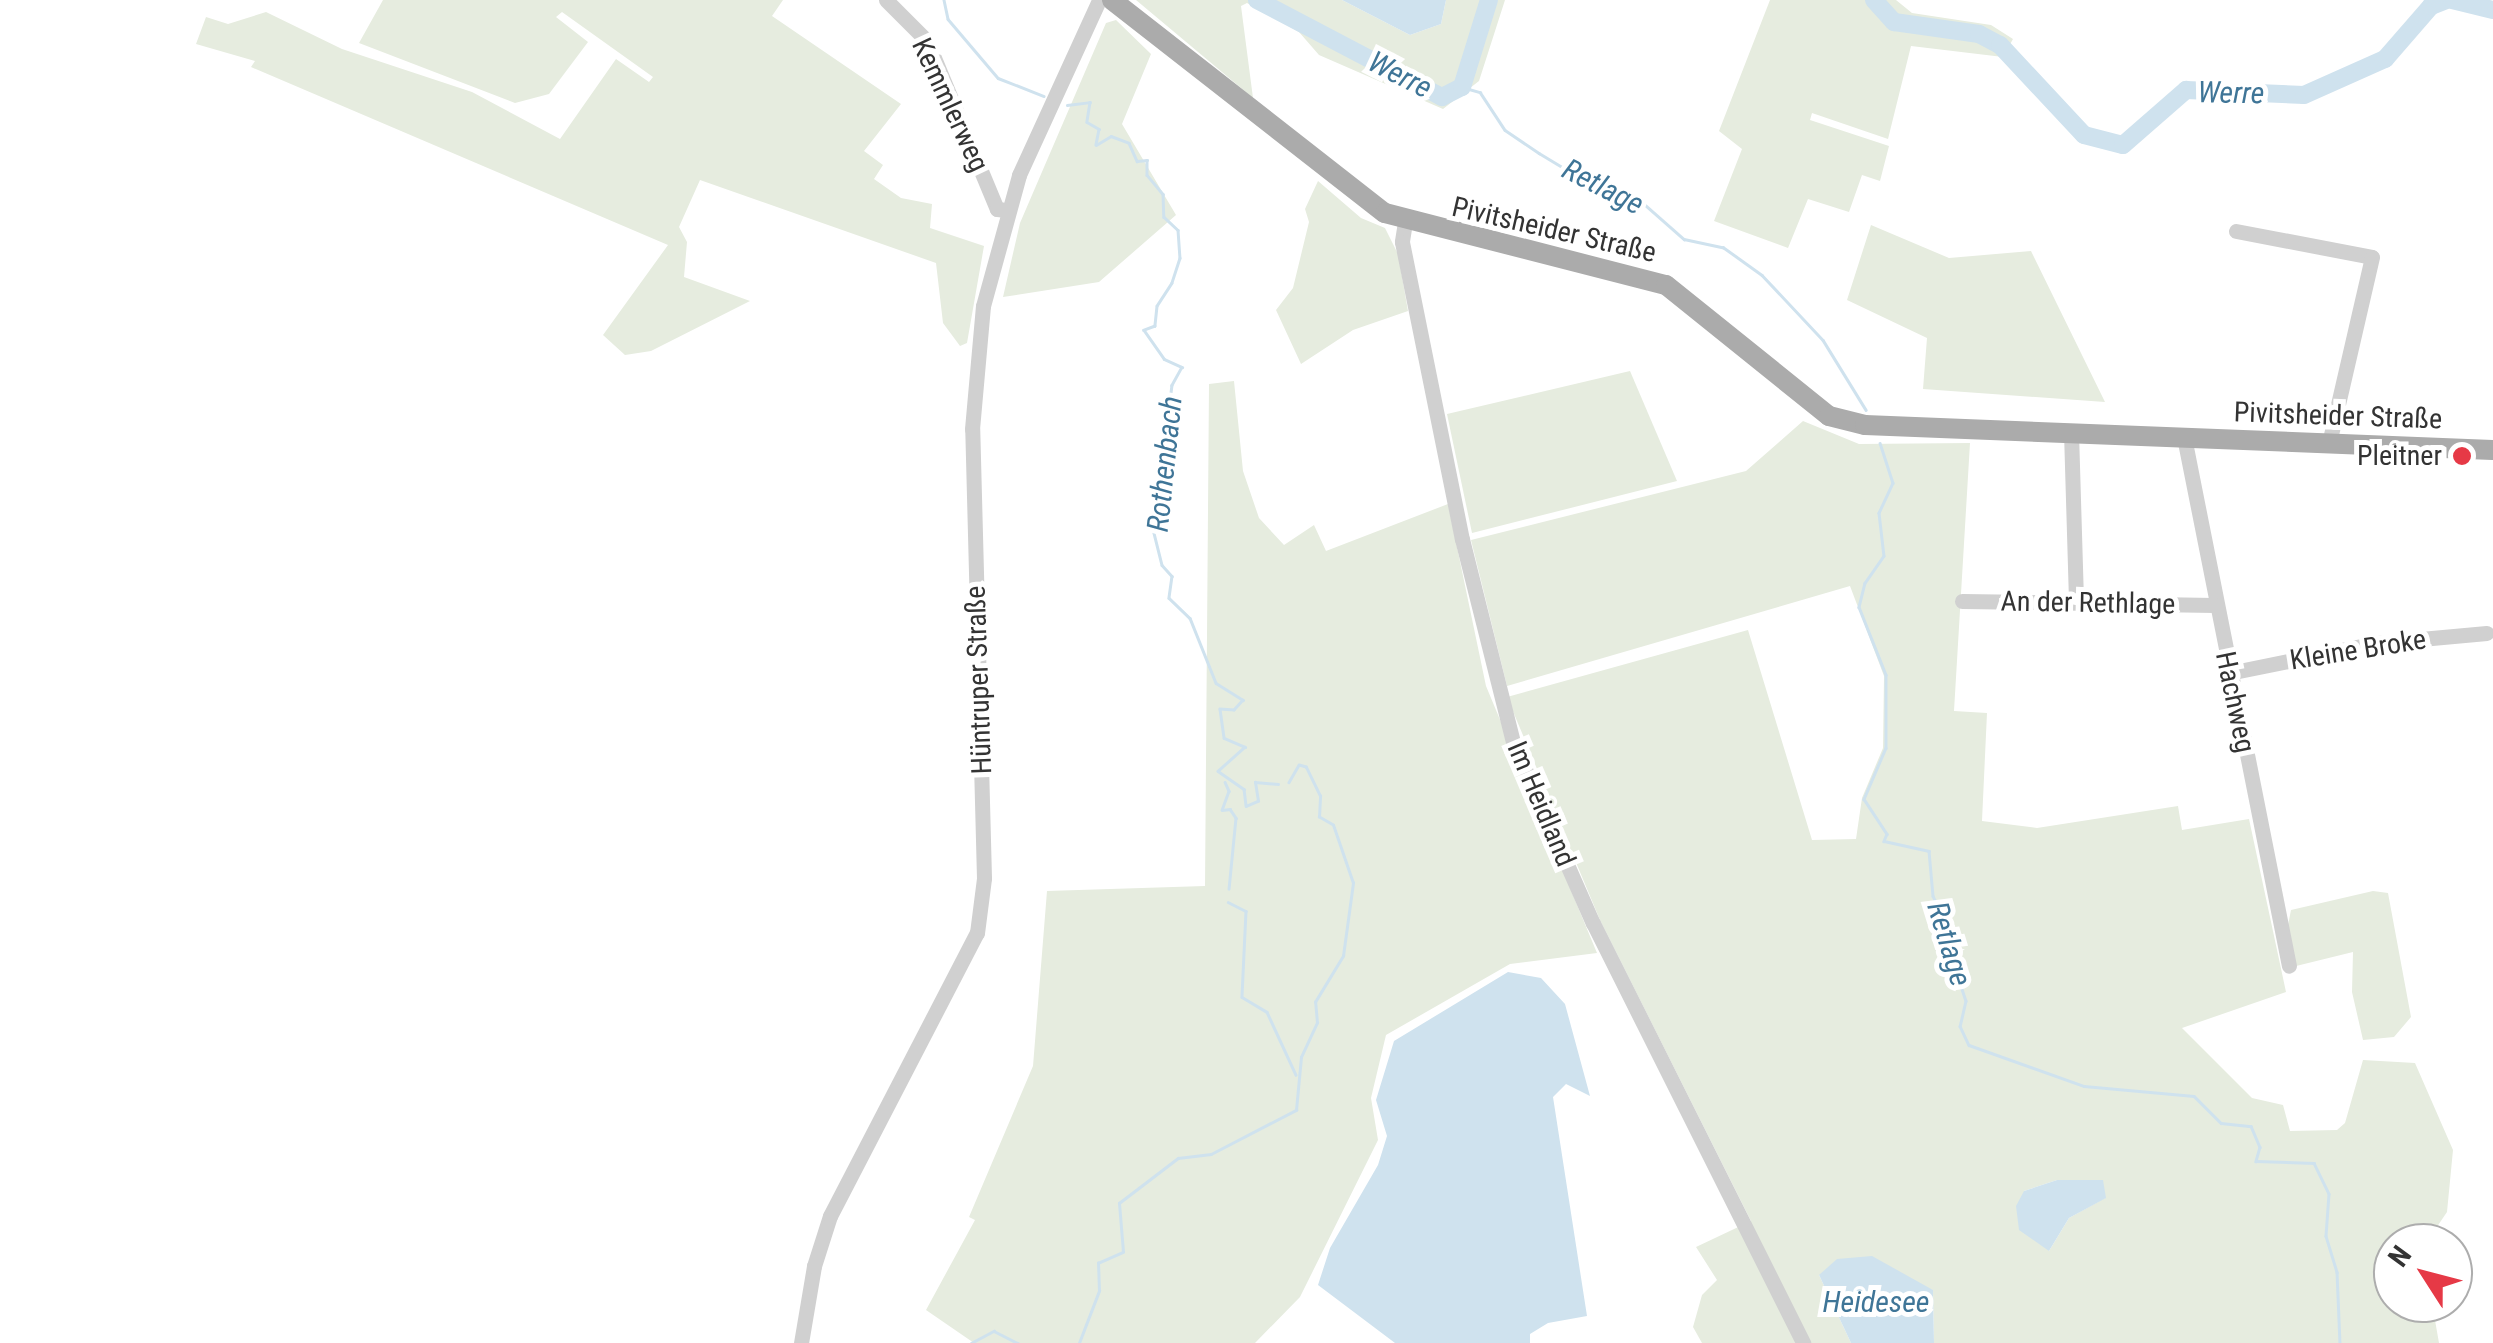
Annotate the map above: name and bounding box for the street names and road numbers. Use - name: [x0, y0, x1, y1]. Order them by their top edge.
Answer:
- street label: Kemmlerweg: [904, 33, 996, 177]
- street label: Pivitsheider Straße: [1449, 190, 1659, 270]
- street label: Pivitsheider Straße: [2233, 396, 2443, 436]
- street label: Hüntruper Straße: [959, 585, 999, 775]
- street label: An der Rethlage: [2000, 585, 2176, 621]
- street label: Kleine Broke: [2288, 623, 2428, 677]
- street label: Hachweg: [2208, 648, 2262, 756]
- street label: Im Heidland: [1500, 736, 1582, 872]

